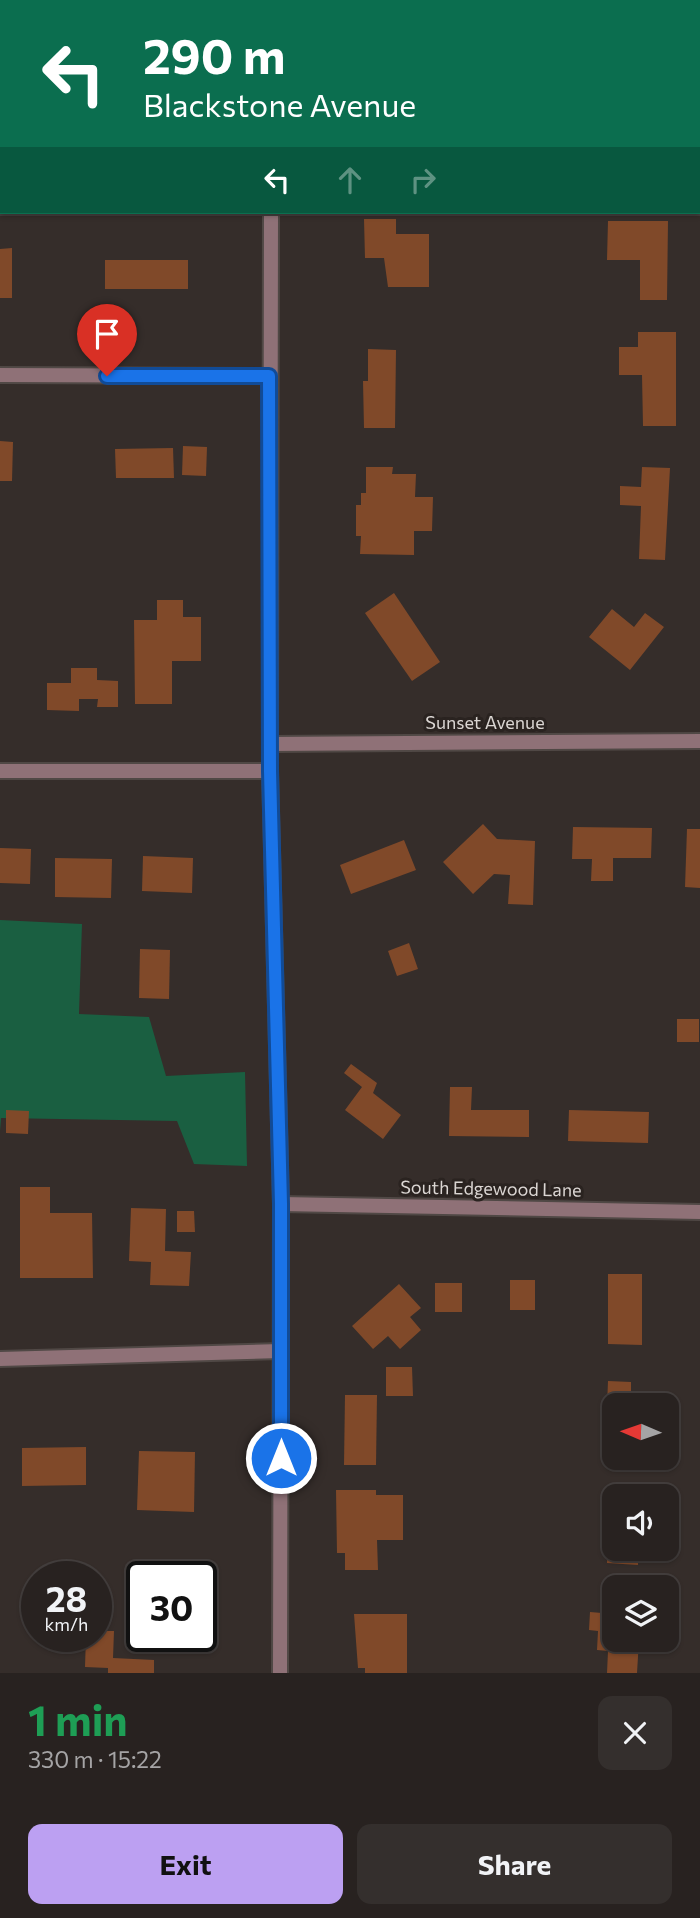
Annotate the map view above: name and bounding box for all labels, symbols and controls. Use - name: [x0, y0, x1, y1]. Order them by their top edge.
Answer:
- text: 290 m: [143, 24, 285, 84]
- icon: left: [28, 28, 119, 119]
- text: Blackstone Avenue: [143, 84, 416, 124]
- icon: left: [258, 161, 296, 199]
- icon: ahead: [331, 161, 369, 199]
- icon: right: [404, 161, 442, 199]
- pin: [77, 304, 137, 376]
- icon: arrive: [88, 315, 126, 353]
- street label: Sunset Avenue: [425, 711, 545, 733]
- street label: South Edgewood Lane: [400, 1175, 582, 1201]
- north arrow: [602, 1393, 679, 1470]
- map controls: [602, 1393, 679, 1652]
- position arrow: [244, 1421, 318, 1495]
- button: sound: [602, 1484, 679, 1561]
- speed limit sign: 30: [126, 1561, 217, 1652]
- button: layers: [602, 1575, 679, 1652]
- text: 28: [46, 1576, 87, 1619]
- text: km/h: [45, 1613, 88, 1635]
- text: 1 min: [28, 1693, 128, 1745]
- button: close: [598, 1696, 672, 1770]
- text: 330 m · 15:22: [28, 1745, 162, 1773]
- button: Exit: [28, 1824, 343, 1904]
- button: Share: [357, 1824, 672, 1904]

